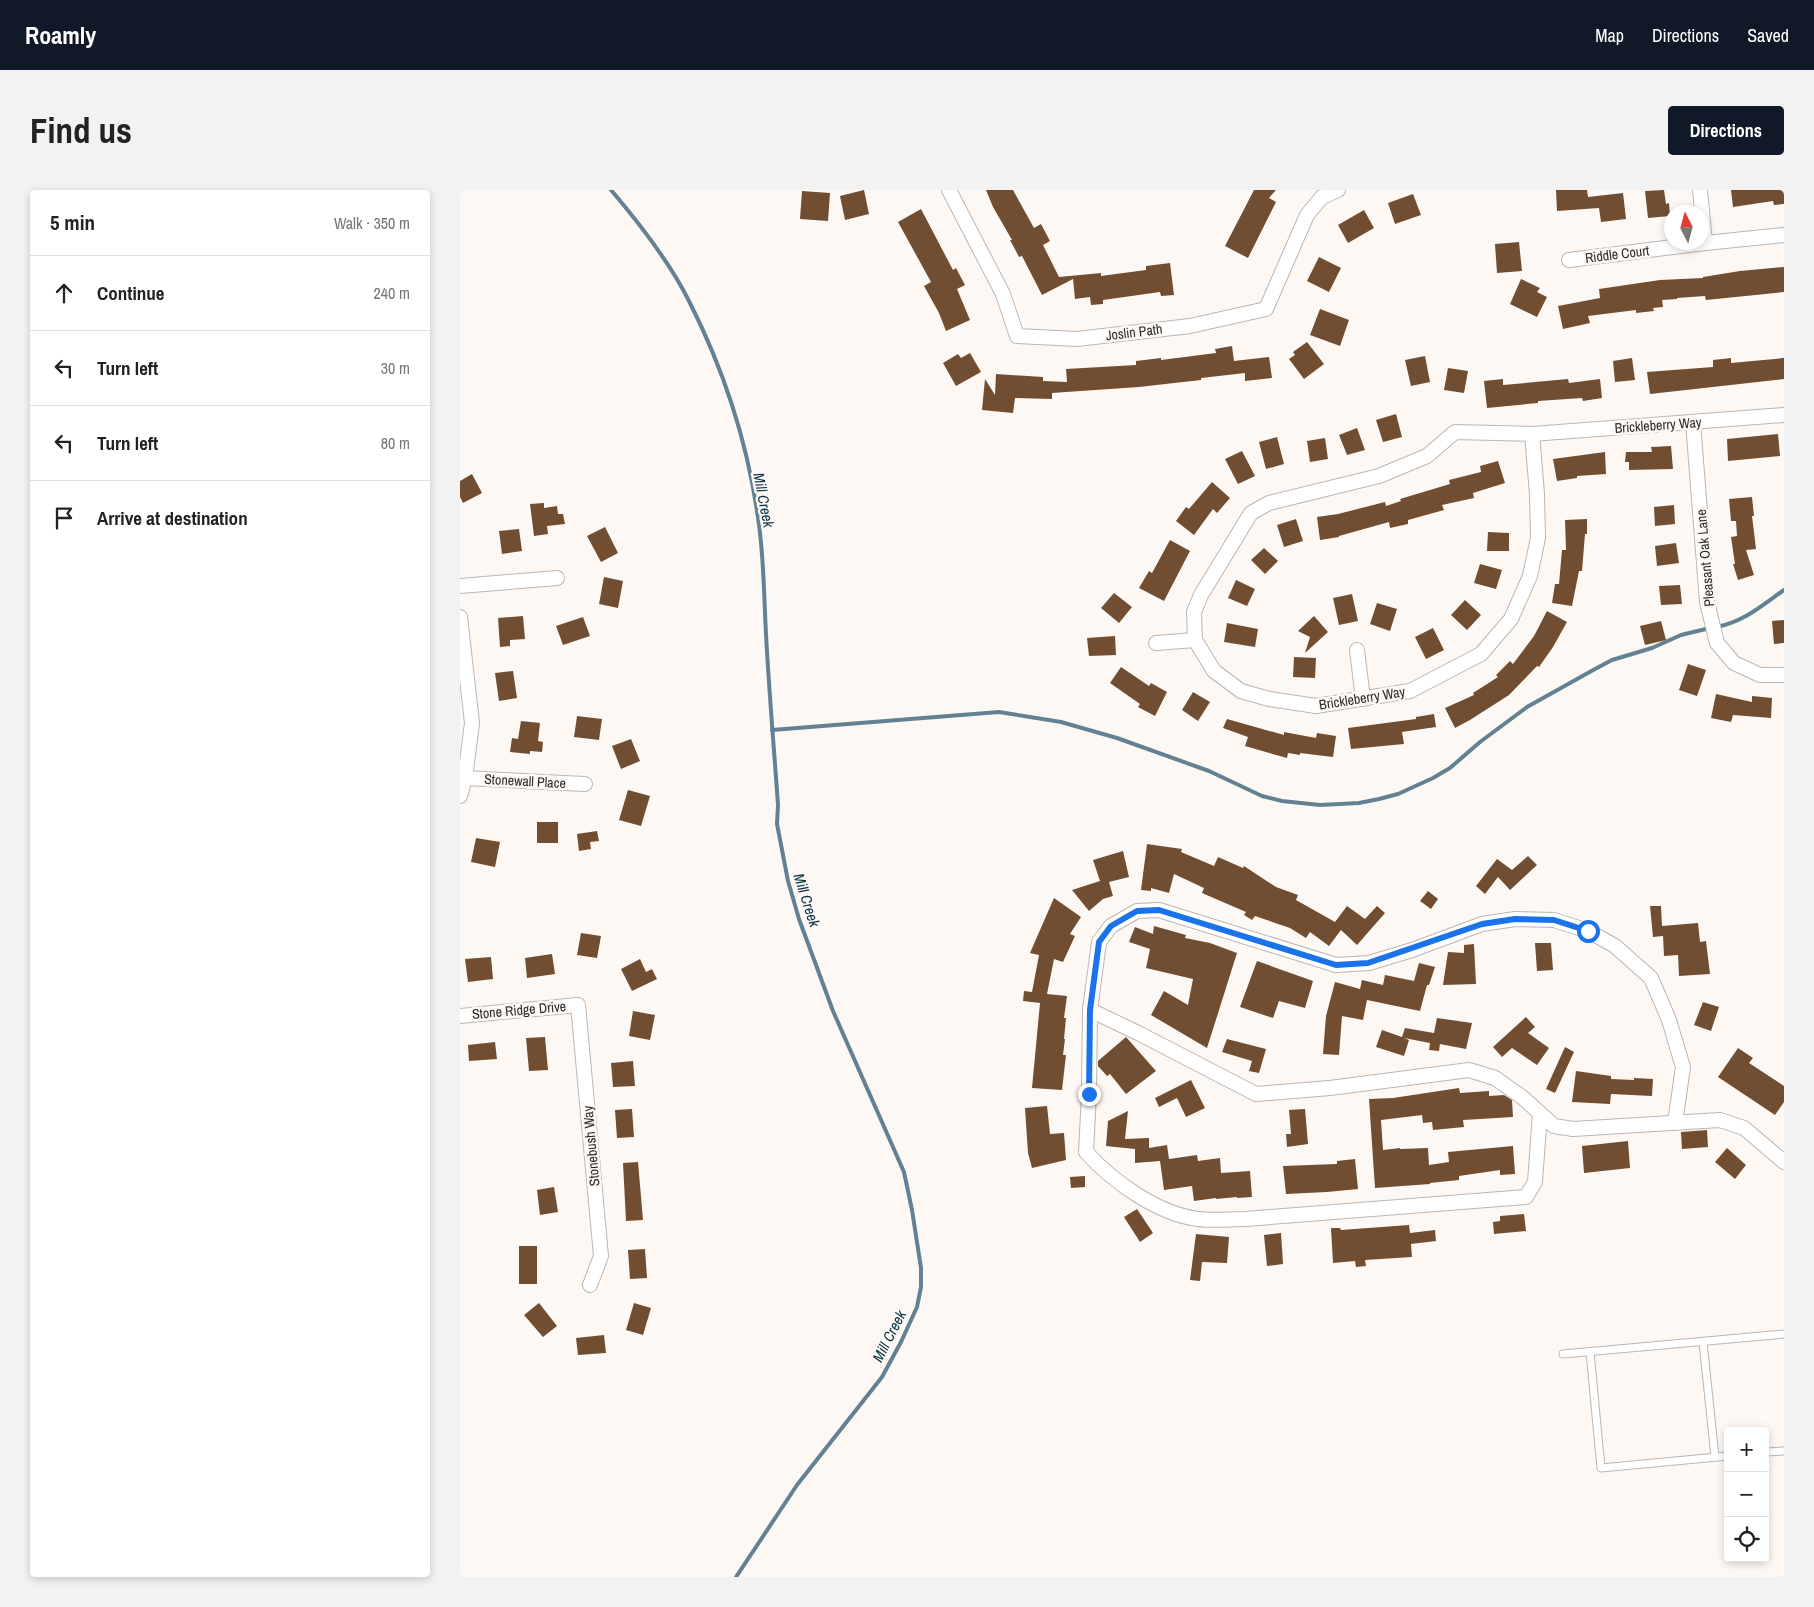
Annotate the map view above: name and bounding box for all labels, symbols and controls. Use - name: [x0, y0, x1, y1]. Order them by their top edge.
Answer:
- text: Roamly: [25, 19, 96, 51]
- text: Map: [1595, 23, 1624, 48]
- text: Directions: [1652, 23, 1719, 48]
- text: Saved: [1747, 23, 1789, 48]
- button: Directions: [1668, 106, 1784, 155]
- text: Find us: [30, 107, 132, 154]
- north arrow: [1664, 205, 1709, 250]
- text: 5 min: [50, 208, 95, 237]
- text: Walk · 350 m: [334, 212, 410, 234]
- street label: Riddle Court: [1584, 241, 1650, 267]
- icon: ahead: [50, 279, 78, 307]
- text: Continue: [97, 280, 165, 306]
- text: 240 m: [374, 282, 410, 304]
- street label: Joslin Path: [1105, 320, 1163, 344]
- icon: left: [50, 354, 78, 382]
- text: Turn left: [97, 355, 158, 381]
- text: 30 m: [381, 357, 410, 379]
- street label: Brickleberry Way: [1614, 413, 1702, 437]
- icon: left: [50, 429, 78, 457]
- text: Turn left: [97, 430, 158, 456]
- text: 80 m: [381, 432, 410, 454]
- water label: Mill Creek: [748, 471, 780, 530]
- icon: arrive: [50, 504, 78, 532]
- text: Arrive at destination: [97, 505, 248, 531]
- street label: Pleasant Oak Lane: [1692, 509, 1718, 607]
- street label: Brickleberry Way: [1318, 682, 1407, 714]
- street label: Stonewall Place: [484, 770, 566, 792]
- water label: Mill Creek: [788, 870, 826, 930]
- route start: [1577, 920, 1600, 943]
- street label: Stone Ridge Drive: [471, 997, 567, 1023]
- route end: [1078, 1083, 1101, 1106]
- street label: Stonebush Way: [578, 1105, 603, 1187]
- water label: Mill Creek: [867, 1306, 911, 1365]
- map controls: [1724, 1427, 1769, 1562]
- button: +: [1724, 1427, 1769, 1472]
- button: −: [1724, 1472, 1769, 1517]
- button: locate: [1724, 1517, 1769, 1562]

